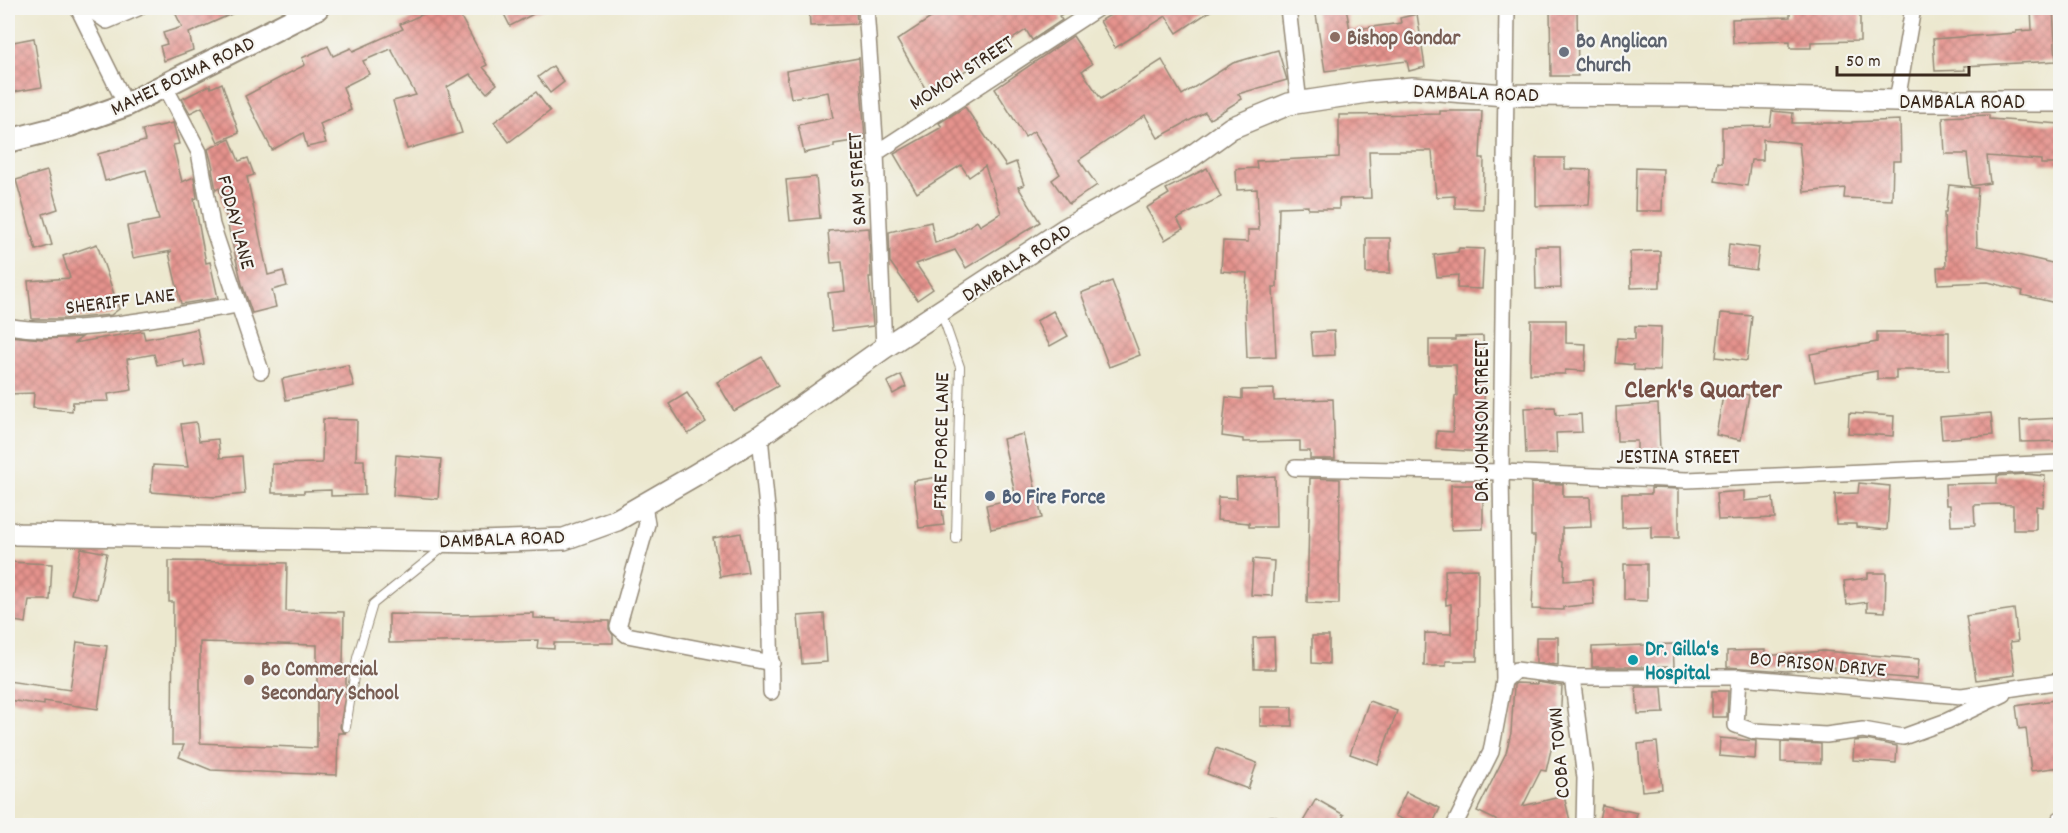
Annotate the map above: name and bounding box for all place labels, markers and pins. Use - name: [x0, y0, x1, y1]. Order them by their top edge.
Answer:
- place label: Bishop Gondar: [1347, 25, 1461, 55]
- place label: Bo Anglican Church: [1576, 28, 1668, 82]
- marker: Bishop Gondar: [1328, 30, 1342, 44]
- marker: Bo Anglican Church: [1557, 45, 1571, 59]
- place label: Bo Fire Force: [1002, 484, 1105, 514]
- marker: Bo Fire Force: [983, 489, 997, 503]
- place label: Dr. Gilla's Hospital: [1645, 636, 1719, 690]
- marker: Dr. Gilla's Hospital: [1626, 653, 1640, 667]
- place label: Bo Commercial Secondary School: [261, 656, 400, 710]
- marker: Bo Commercial Secondary School: [242, 673, 256, 687]

